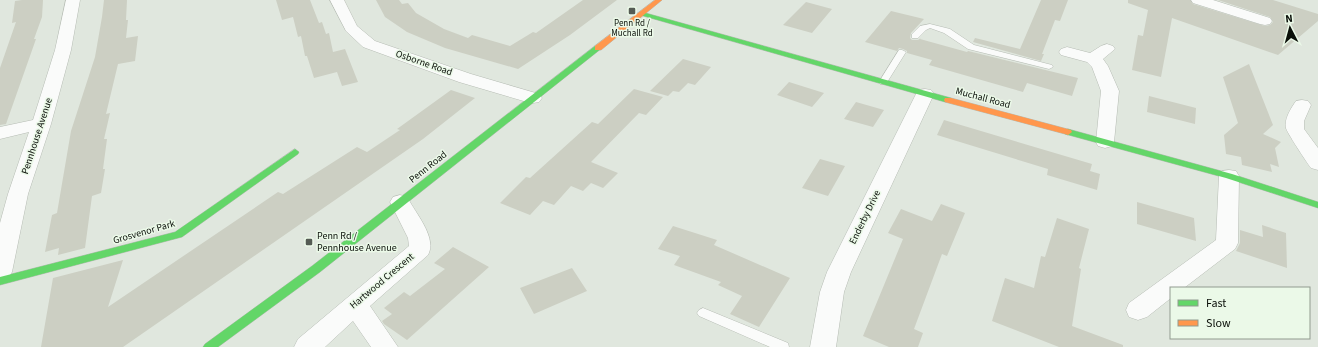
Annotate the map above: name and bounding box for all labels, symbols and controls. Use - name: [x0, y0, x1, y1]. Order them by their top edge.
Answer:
- marker: Penn Rd / Muchall Rd: [627, 6, 637, 16]
- north arrow: [1270, 8, 1310, 48]
- text: N: [1285, 11, 1293, 26]
- place label: Penn Rd / Muchall Rd: [611, 17, 653, 40]
- street label: Osborne Road: [394, 47, 454, 79]
- street label: Muchall Road: [954, 84, 1012, 112]
- street label: Pennhouse Avenue: [18, 96, 56, 176]
- street label: Penn Road: [406, 148, 450, 186]
- street label: Enderby Drive: [846, 188, 884, 246]
- street label: Grosvenor Park: [111, 216, 177, 248]
- place label: Penn Rd / Pennhouse Avenue: [317, 229, 397, 255]
- marker: Penn Rd / Pennhouse Avenue: [304, 237, 314, 247]
- street label: Hartwood Crescent: [347, 249, 418, 312]
- legend: [1170, 287, 1310, 339]
- text: Fast: [1206, 295, 1226, 312]
- text: Slow: [1206, 315, 1231, 332]

